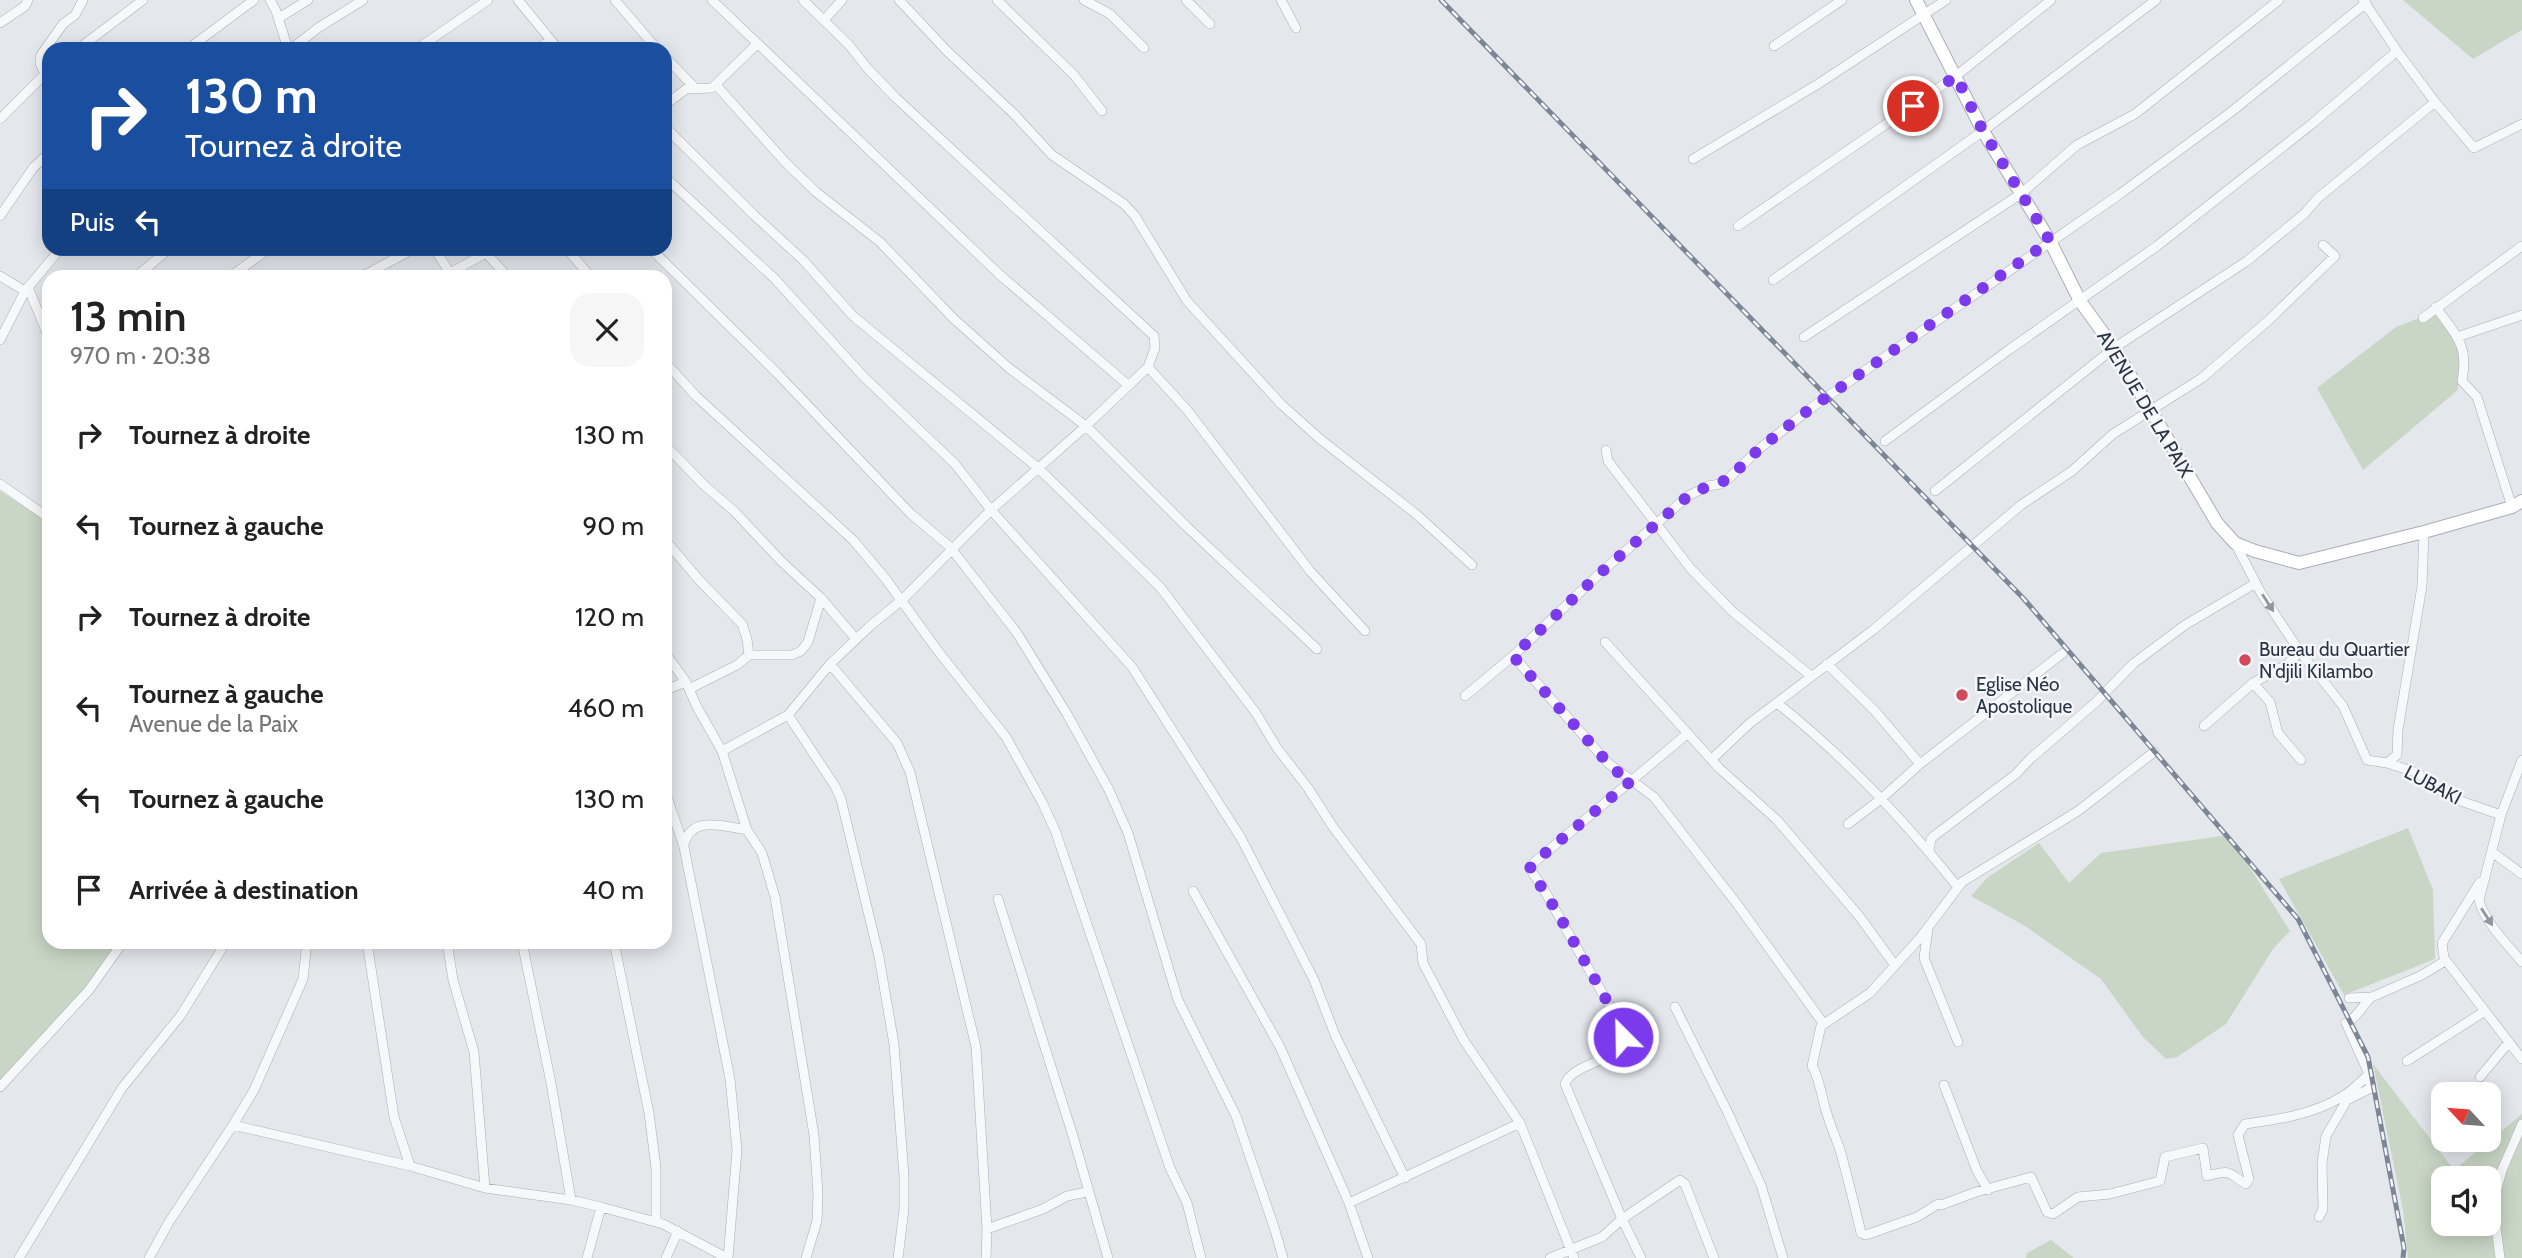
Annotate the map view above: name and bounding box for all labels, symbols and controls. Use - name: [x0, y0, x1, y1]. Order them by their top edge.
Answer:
- text: 130 m: [185, 66, 318, 125]
- icon: right: [70, 70, 161, 161]
- pin: [1883, 76, 1943, 136]
- icon: arrive: [1894, 87, 1932, 125]
- text: Tournez à droite: [185, 126, 402, 165]
- icon: left: [129, 203, 167, 241]
- text: Puis: [70, 206, 115, 238]
- text: 13 min: [70, 290, 187, 342]
- button: close: [570, 293, 644, 367]
- street label: AVENUE DE LA PAIX: [2092, 327, 2198, 482]
- text: 970 m · 20:38: [70, 342, 211, 370]
- icon: right: [70, 416, 108, 454]
- text: Tournez à droite: [129, 419, 311, 451]
- text: 130 m: [575, 419, 644, 451]
- icon: left: [70, 507, 108, 545]
- text: Tournez à gauche: [129, 510, 324, 542]
- text: 90 m: [582, 510, 644, 542]
- one-way arrow: [2261, 593, 2274, 612]
- icon: right: [70, 598, 108, 636]
- text: Tournez à droite: [129, 601, 311, 633]
- text: 120 m: [575, 601, 644, 633]
- place label: Bureau du Quartier N'djili Kilambo: [2259, 638, 2410, 683]
- marker: Bureau du Quartier N'djili Kilambo: [2237, 652, 2253, 668]
- place label: Eglise Néo Apostolique: [1976, 673, 2072, 718]
- text: Tournez à gauche: [129, 678, 324, 710]
- marker: Eglise Néo Apostolique: [1954, 687, 1970, 703]
- icon: left: [70, 689, 108, 727]
- text: 460 m: [567, 692, 644, 724]
- text: Avenue de la Paix: [129, 710, 298, 738]
- street label: LUBAKI: [2400, 760, 2466, 810]
- icon: left: [70, 780, 108, 818]
- text: Tournez à gauche: [129, 783, 324, 815]
- text: 130 m: [575, 783, 644, 815]
- icon: arrive: [70, 871, 108, 909]
- text: Arrivée à destination: [129, 874, 359, 906]
- text: 40 m: [582, 874, 644, 906]
- one-way arrow: [2481, 907, 2494, 927]
- position arrow: [1586, 1000, 1660, 1074]
- north arrow: [2431, 1082, 2501, 1152]
- map controls: [2431, 1082, 2501, 1236]
- button: sound: [2431, 1166, 2501, 1236]

